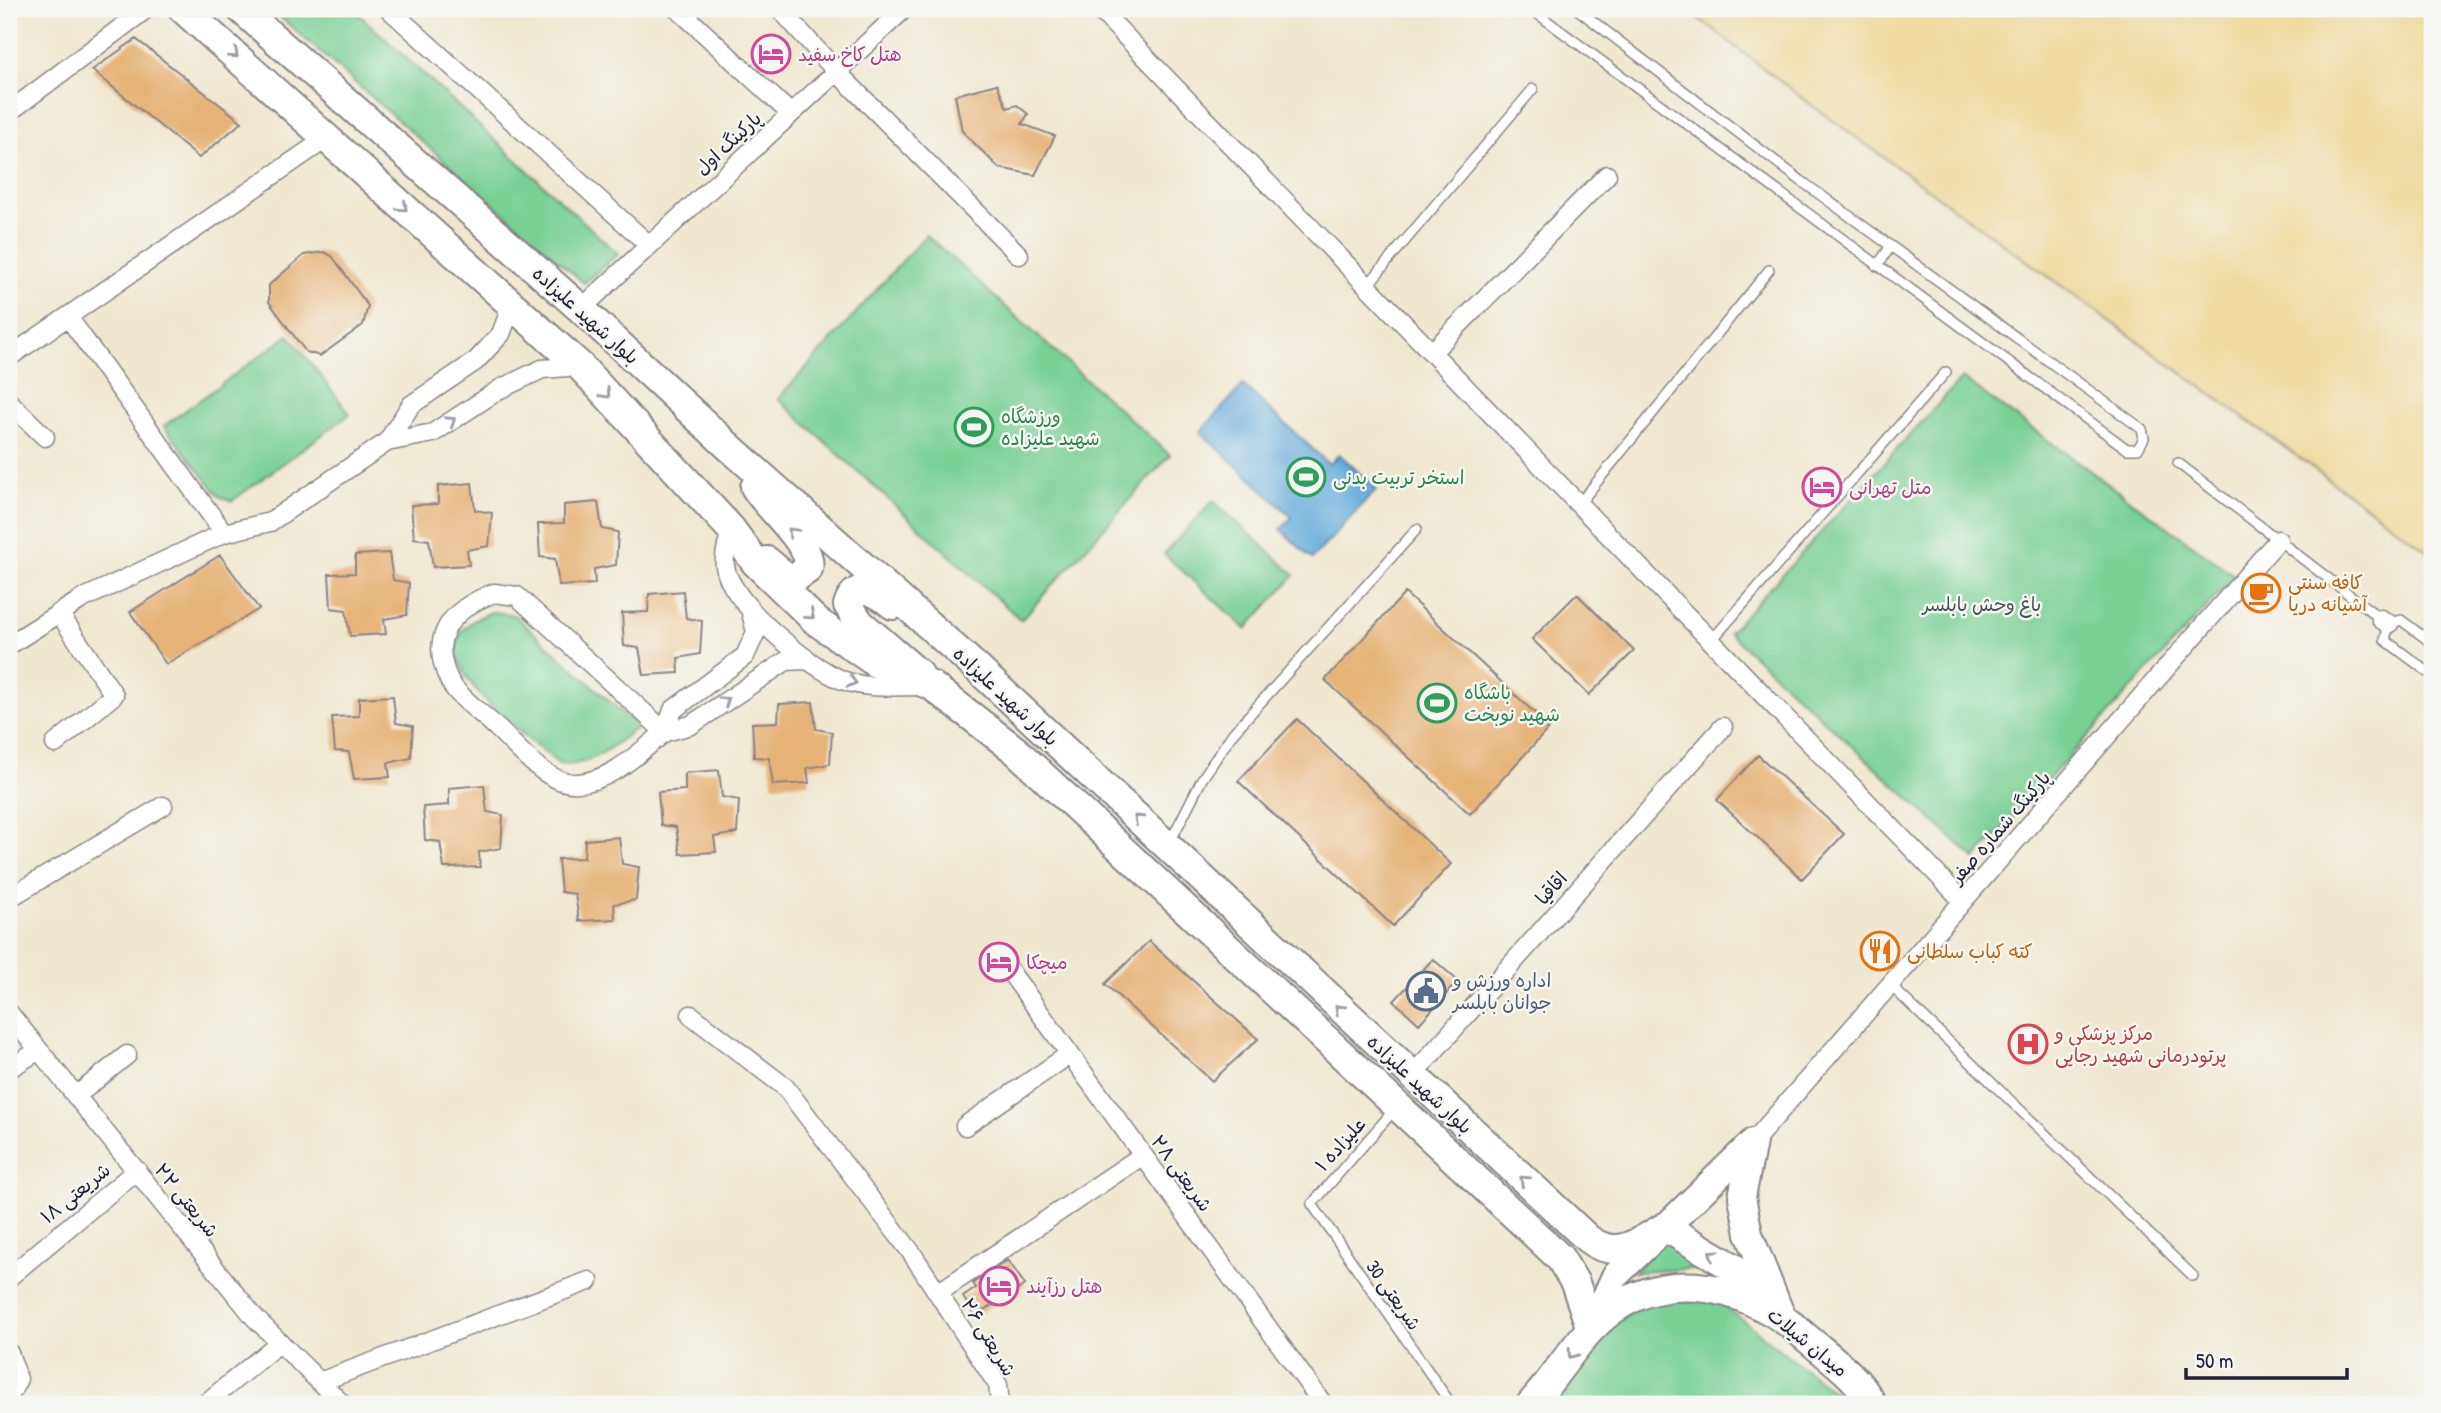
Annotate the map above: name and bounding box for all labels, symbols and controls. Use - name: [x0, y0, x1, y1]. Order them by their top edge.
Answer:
- hotel icon: هتل کاخ سفید: [750, 33, 792, 75]
- place label: هتل کاخ سفید: [798, 41, 902, 67]
- one-way arrow: [226, 46, 239, 59]
- street label: پارکینگ اول: [689, 105, 767, 181]
- one-way arrow: [395, 198, 408, 211]
- street label: بلوار شهید علیزاده: [527, 260, 645, 370]
- one-way arrow: [598, 386, 610, 399]
- place label: ورزشگاه شهید علیزاده: [1001, 403, 1100, 451]
- sports icon: ورزشگاه شهید علیزاده: [953, 406, 995, 448]
- one-way arrow: [443, 417, 456, 430]
- sports icon: استخر تربیت بدنی: [1285, 456, 1327, 498]
- place label: استخر تربیت بدنی: [1333, 464, 1465, 490]
- hotel icon: متل تهرانی: [1801, 466, 1843, 508]
- place label: متل تهرانی: [1849, 474, 1932, 500]
- one-way arrow: [787, 527, 800, 540]
- place label: کافه سنتی آشیانه دریا: [2288, 569, 2368, 617]
- cafe icon: کافه سنتی آشیانه دریا: [2240, 572, 2282, 614]
- park label: باغ وحش بابلسر: [1921, 591, 2041, 618]
- one-way arrow: [802, 607, 815, 619]
- street label: بلوار شهید علیزاده: [948, 640, 1064, 752]
- one-way arrow: [846, 674, 858, 689]
- place label: باشگاه شهید نوبخت: [1464, 679, 1560, 727]
- sports icon: باشگاه شهید نوبخت: [1416, 682, 1458, 724]
- one-way arrow: [717, 697, 730, 709]
- street label: پارکینگ شماره صفر: [1942, 765, 2056, 890]
- one-way arrow: [1133, 815, 1146, 827]
- street label: اقاقیا: [1529, 866, 1573, 910]
- restaurant icon: کته کباب سلطانی: [1859, 930, 1901, 972]
- place label: کته کباب سلطانی: [1907, 938, 2033, 964]
- hotel icon: میچکا: [978, 941, 1020, 983]
- place label: میچکا: [1026, 949, 1067, 975]
- place label: اداره ورزش و جوانان بابلسر: [1451, 967, 1552, 1015]
- public building icon: اداره ورزش و جوانان بابلسر: [1405, 970, 1447, 1012]
- one-way arrow: [1334, 1004, 1347, 1017]
- place label: مرکز پزشکی و پرتودرمانی شهید رجایی: [2053, 1020, 2226, 1068]
- hospital icon: مرکز پزشکی و پرتودرمانی شهید رجایی: [2007, 1023, 2049, 1065]
- street label: بلوار شهید علیزاده: [1362, 1028, 1478, 1140]
- street label: علیزاده ۱: [1309, 1111, 1371, 1177]
- street label: شریعتی ۲۸: [1145, 1129, 1219, 1217]
- street label: شریعتی ۱۸: [35, 1157, 115, 1229]
- street label: شریعتی ۲۲: [149, 1157, 225, 1243]
- one-way arrow: [1519, 1176, 1532, 1188]
- one-way arrow: [1708, 1249, 1721, 1262]
- street label: شریعتی 30: [1360, 1255, 1428, 1335]
- hotel icon: هتل رزآیند: [978, 1265, 1020, 1307]
- place label: هتل رزآیند: [1026, 1273, 1103, 1299]
- street label: شریعتی ۲۶: [955, 1293, 1023, 1381]
- street label: میدان شیلات: [1762, 1302, 1854, 1382]
- scale bar: [2186, 1336, 2346, 1380]
- text: 50 m: [2196, 1346, 2233, 1375]
- one-way arrow: [1568, 1347, 1581, 1359]

